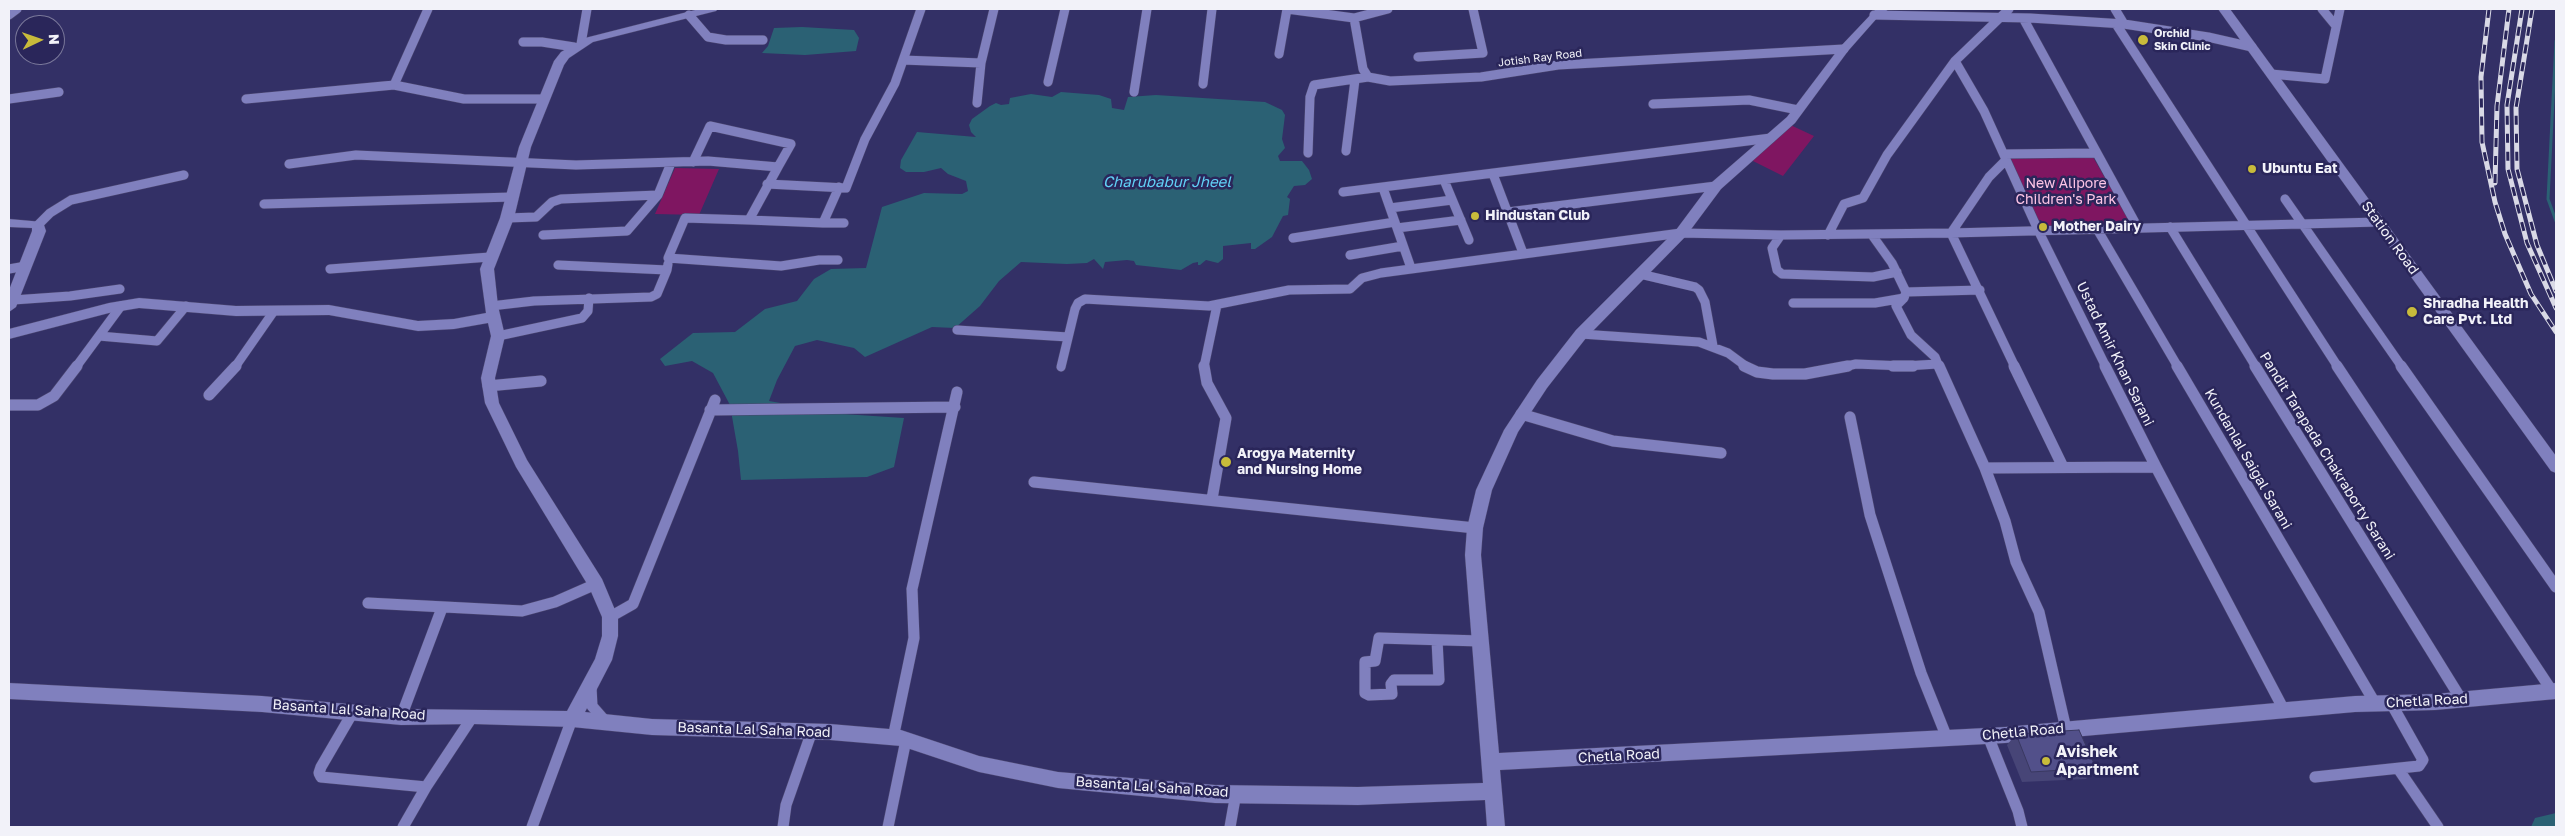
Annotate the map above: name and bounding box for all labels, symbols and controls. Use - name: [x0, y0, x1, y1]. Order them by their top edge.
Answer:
- north arrow: [15, 15, 65, 65]
- place label: Orchid Skin Clinic: [2154, 27, 2211, 53]
- text: N: [46, 33, 63, 45]
- marker: Orchid Skin Clinic: [2136, 33, 2150, 47]
- street label: Jotish Ray Road: [1497, 46, 1583, 70]
- place label: Ubuntu Eat: [2262, 161, 2338, 177]
- marker: Ubuntu Eat: [2246, 163, 2258, 175]
- water label: Charubabur Jheel: [1103, 173, 1231, 191]
- park label: New Alipore Children's Park: [2015, 176, 2117, 208]
- street label: Station Road: [2358, 198, 2422, 278]
- place label: Hindustan Club: [1485, 208, 1590, 224]
- marker: Hindustan Club: [1469, 210, 1481, 222]
- place label: Mother Dairy: [2053, 219, 2141, 235]
- marker: Mother Dairy: [2037, 221, 2049, 233]
- street label: Ustad Amir Khan Sarani: [2073, 279, 2157, 429]
- place label: Shradha Health Care Pvt. Ltd: [2423, 296, 2528, 328]
- marker: Shradha Health Care Pvt. Ltd: [2405, 305, 2419, 319]
- street label: Pandit Tarapada Chakraborty Sarani: [2256, 349, 2398, 563]
- street label: Kundanlal Saigal Sarani: [2201, 386, 2295, 532]
- place label: Arogya Maternity and Nursing Home: [1237, 446, 1362, 478]
- marker: Arogya Maternity and Nursing Home: [1219, 455, 1233, 469]
- street label: Chetla Road: [2386, 690, 2468, 712]
- street label: Basanta Lal Saha Road: [272, 696, 426, 724]
- street label: Basanta Lal Saha Road: [677, 719, 831, 741]
- street label: Chetla Road: [1981, 720, 2065, 744]
- place label: Avishek Apartment: [2056, 742, 2139, 780]
- street label: Chetla Road: [1578, 745, 1660, 767]
- marker: Avishek Apartment: [2040, 755, 2052, 767]
- street label: Basanta Lal Saha Road: [1075, 773, 1229, 801]

